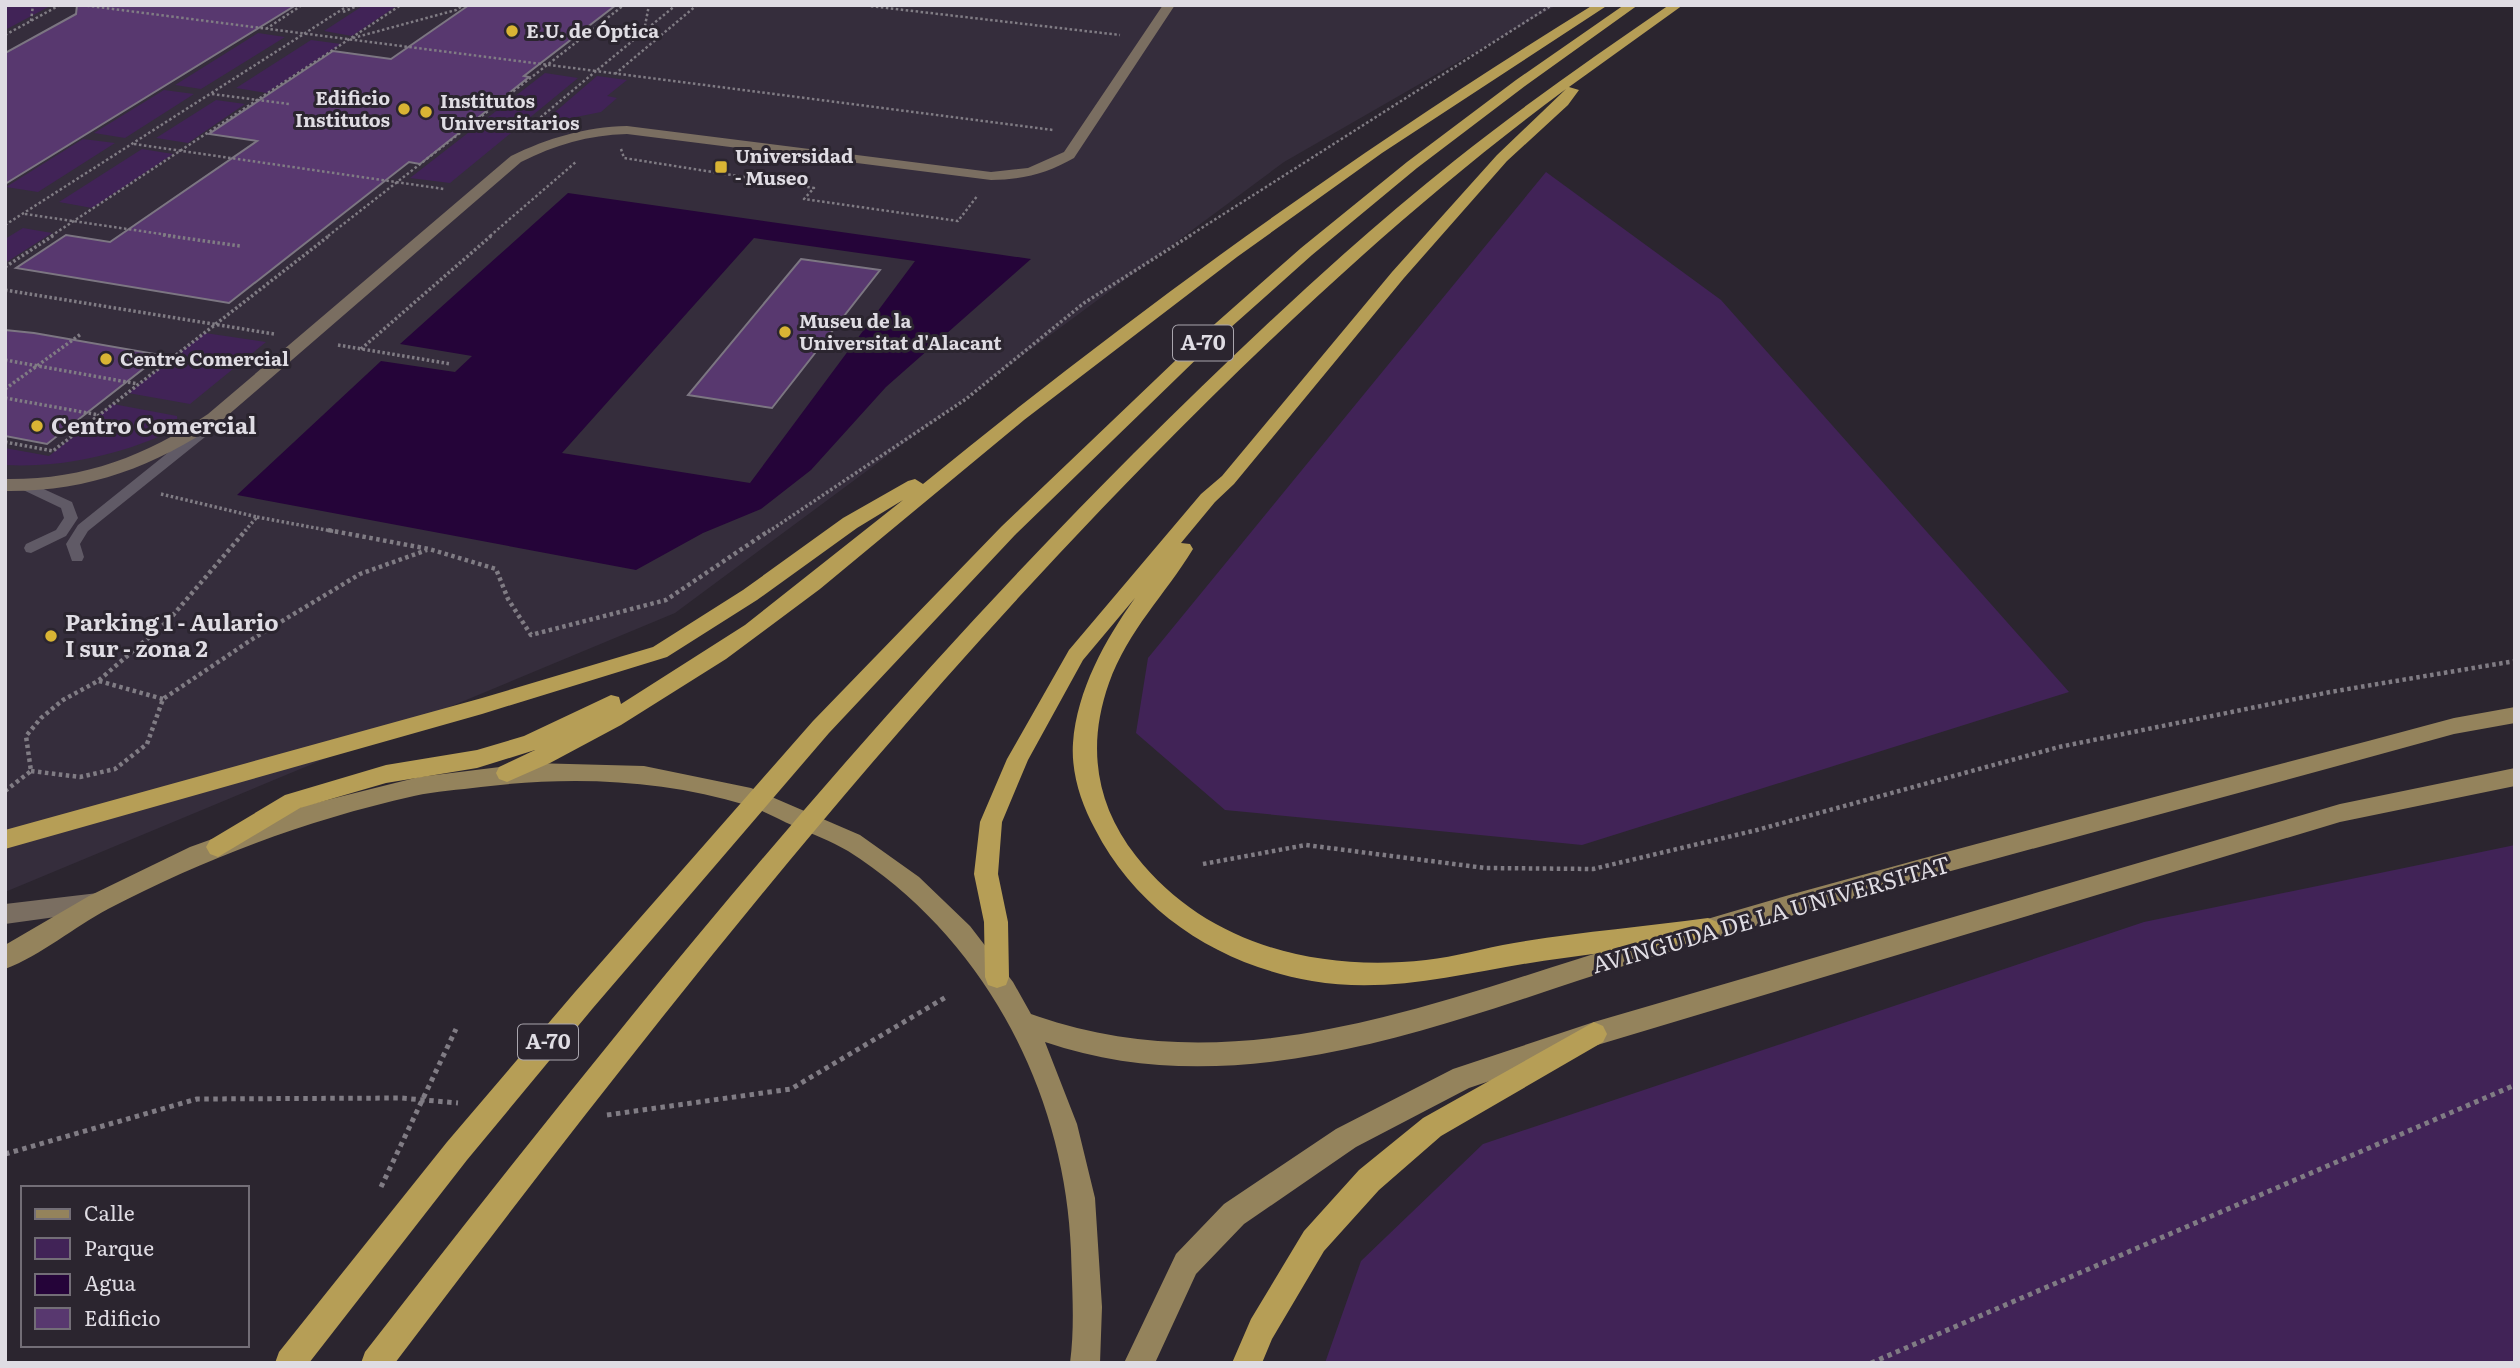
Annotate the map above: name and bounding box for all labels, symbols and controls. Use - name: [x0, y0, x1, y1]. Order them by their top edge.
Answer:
- place label: E.U. de Óptica: [526, 16, 659, 44]
- marker: E.U. de Óptica: [504, 23, 520, 39]
- place label: Edificio Institutos: [295, 83, 390, 133]
- place label: Institutos Universitarios: [440, 86, 580, 136]
- marker: Edificio Institutos: [396, 101, 412, 117]
- marker: Institutos Universitarios: [418, 104, 434, 120]
- place label: Universidad - Museo: [735, 141, 854, 191]
- marker: Universidad - Museo: [713, 159, 729, 175]
- place label: Museu de la Universitat d'Alacant: [799, 306, 1002, 356]
- marker: Museu de la Universitat d'Alacant: [777, 324, 793, 340]
- road number: A-70: [1173, 326, 1233, 360]
- place label: Centre Comercial: [120, 344, 289, 372]
- marker: Centre Comercial: [98, 351, 114, 367]
- place label: Centro Comercial: [51, 407, 257, 441]
- marker: Centro Comercial: [29, 418, 45, 434]
- place label: Parking 1 - Aulario I sur - zona 2: [65, 604, 279, 664]
- marker: Parking 1 - Aulario I sur - zona 2: [43, 628, 59, 644]
- street label: AVINGUDA DE LA UNIVERSITAT: [1587, 846, 1954, 981]
- road number: A-70: [518, 1024, 578, 1060]
- legend: [21, 1186, 248, 1347]
- text: Calle: [84, 1196, 135, 1227]
- text: Parque: [84, 1231, 154, 1262]
- text: Agua: [84, 1266, 136, 1297]
- text: Edificio: [84, 1301, 160, 1332]

